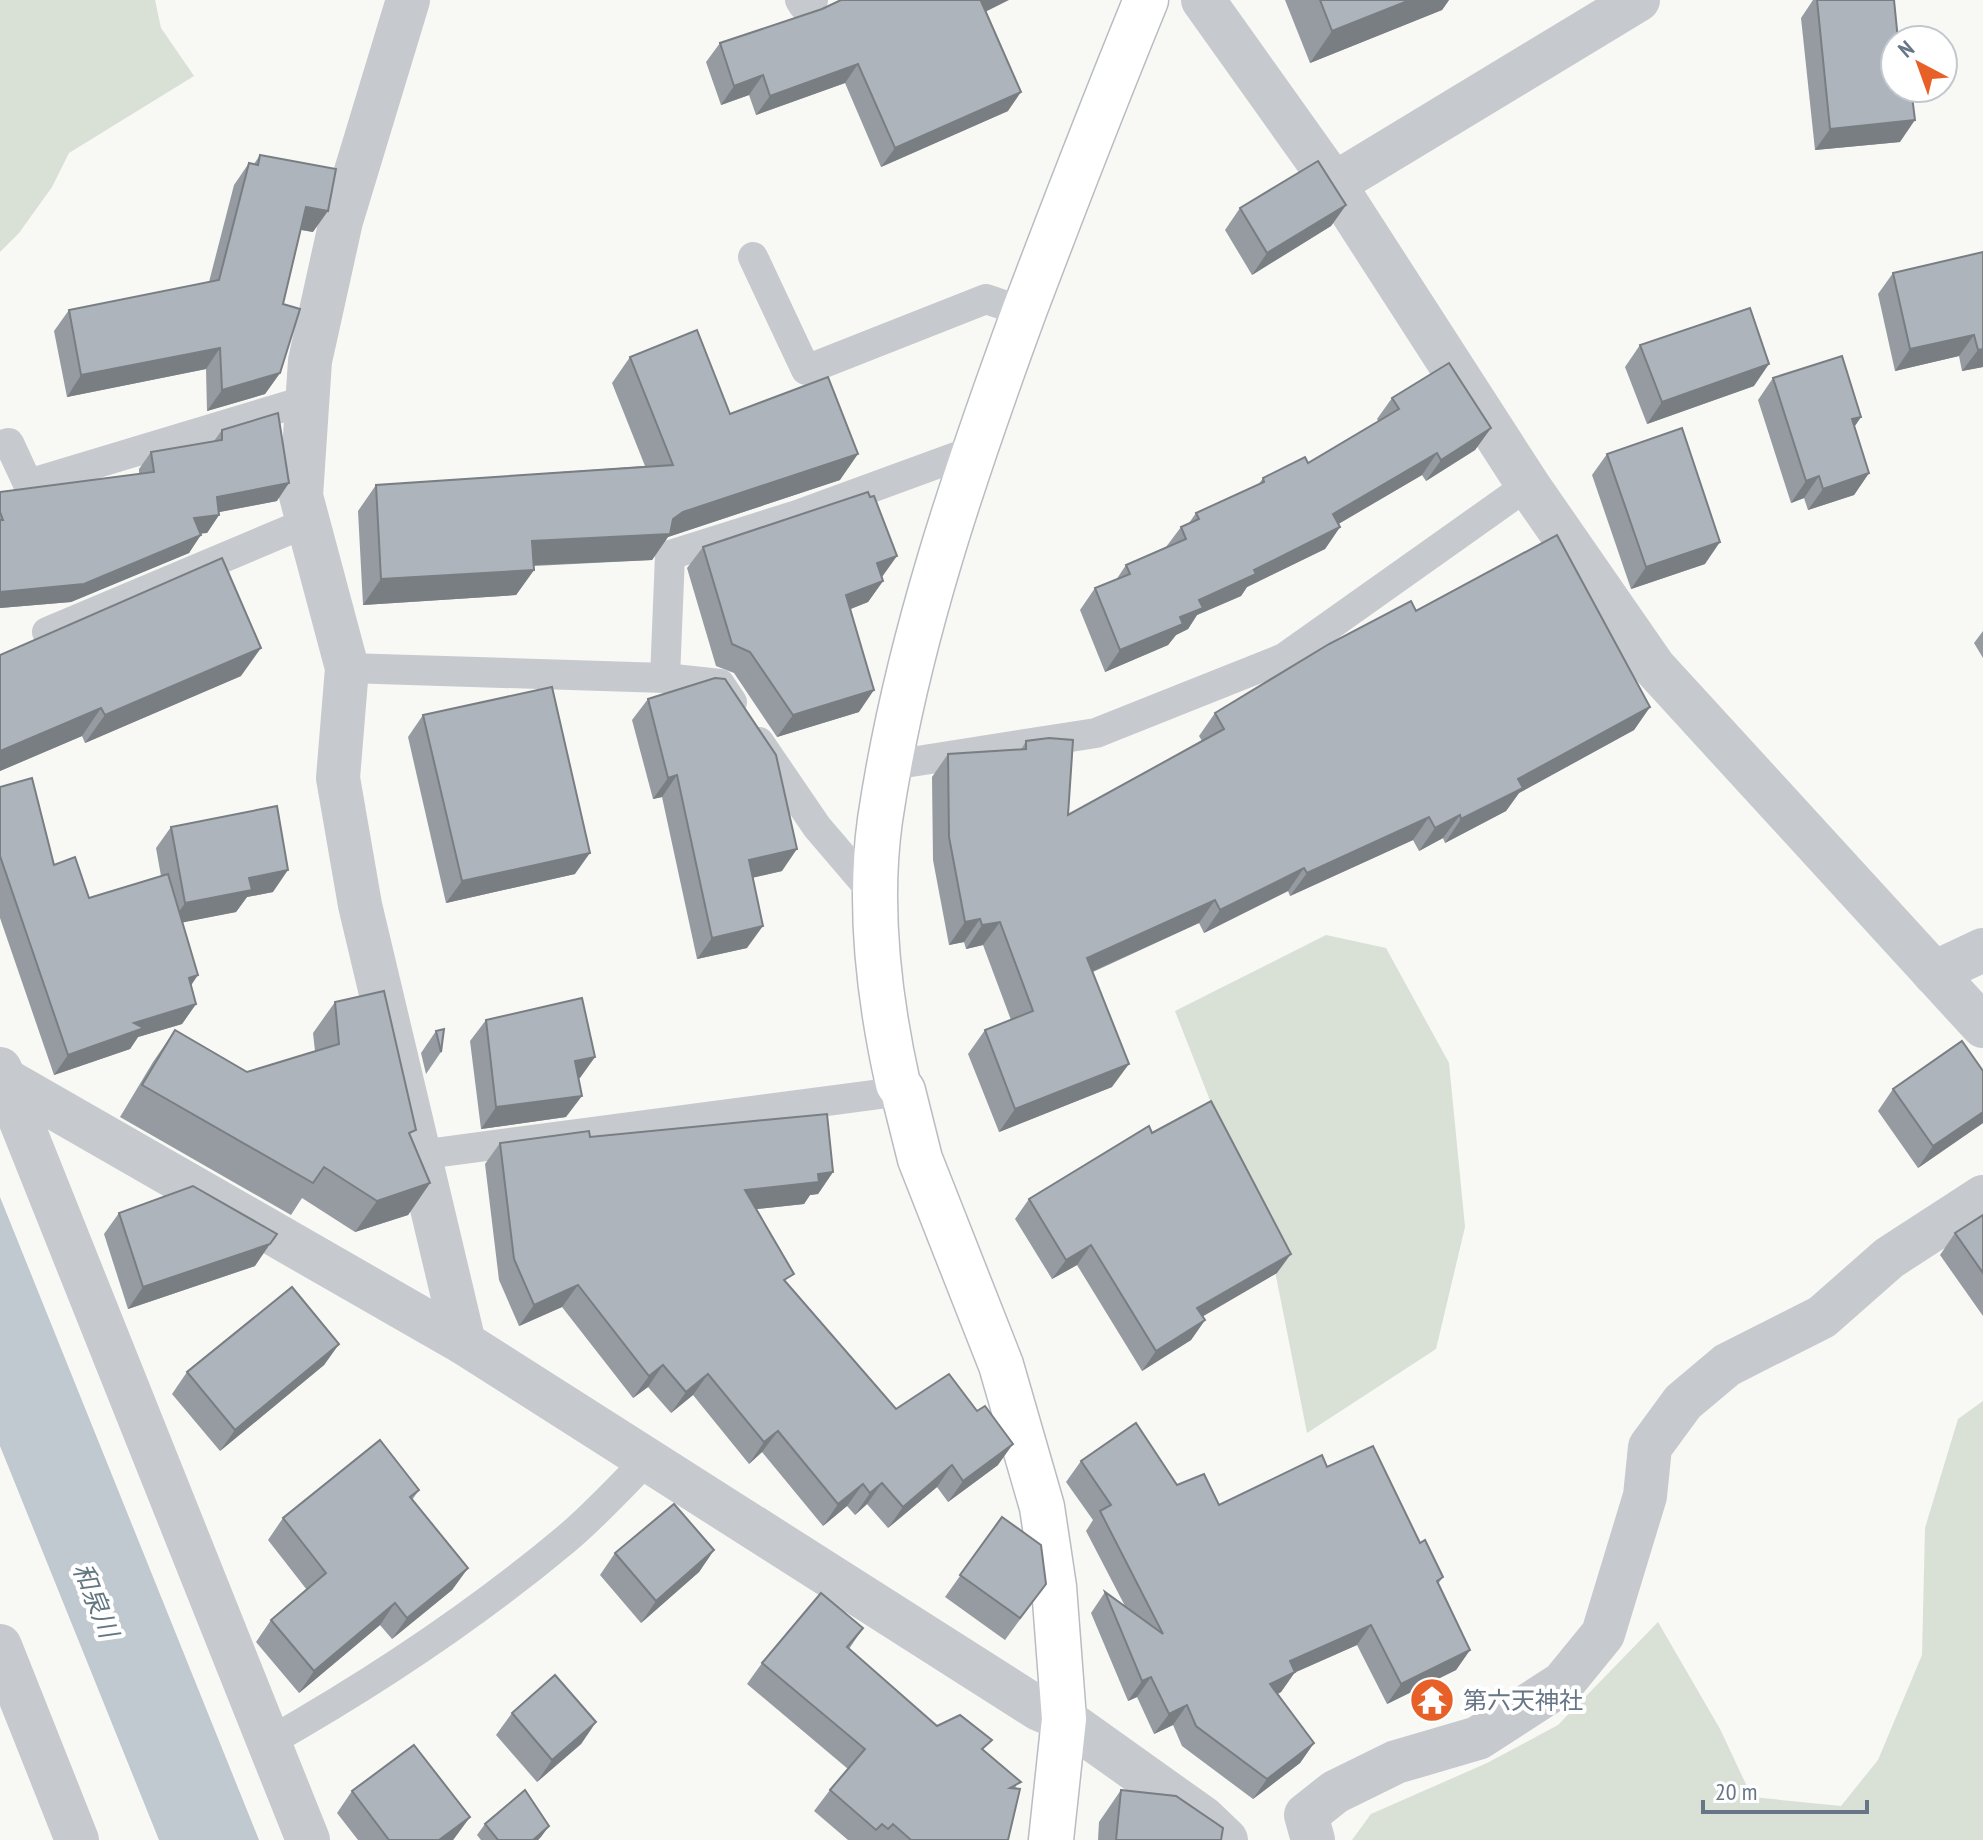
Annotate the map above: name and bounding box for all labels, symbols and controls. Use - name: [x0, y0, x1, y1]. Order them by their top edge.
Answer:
- north arrow: [1879, 24, 1959, 104]
- text: N: [1892, 34, 1920, 63]
- water label: 和泉川: [66, 1558, 127, 1645]
- temple icon: 第六天神社: [1408, 1676, 1456, 1724]
- place label: 第六天神社: [1463, 1685, 1583, 1716]
- scale bar: [1703, 1764, 1867, 1814]
- text: 20 m: [1715, 1776, 1757, 1807]

